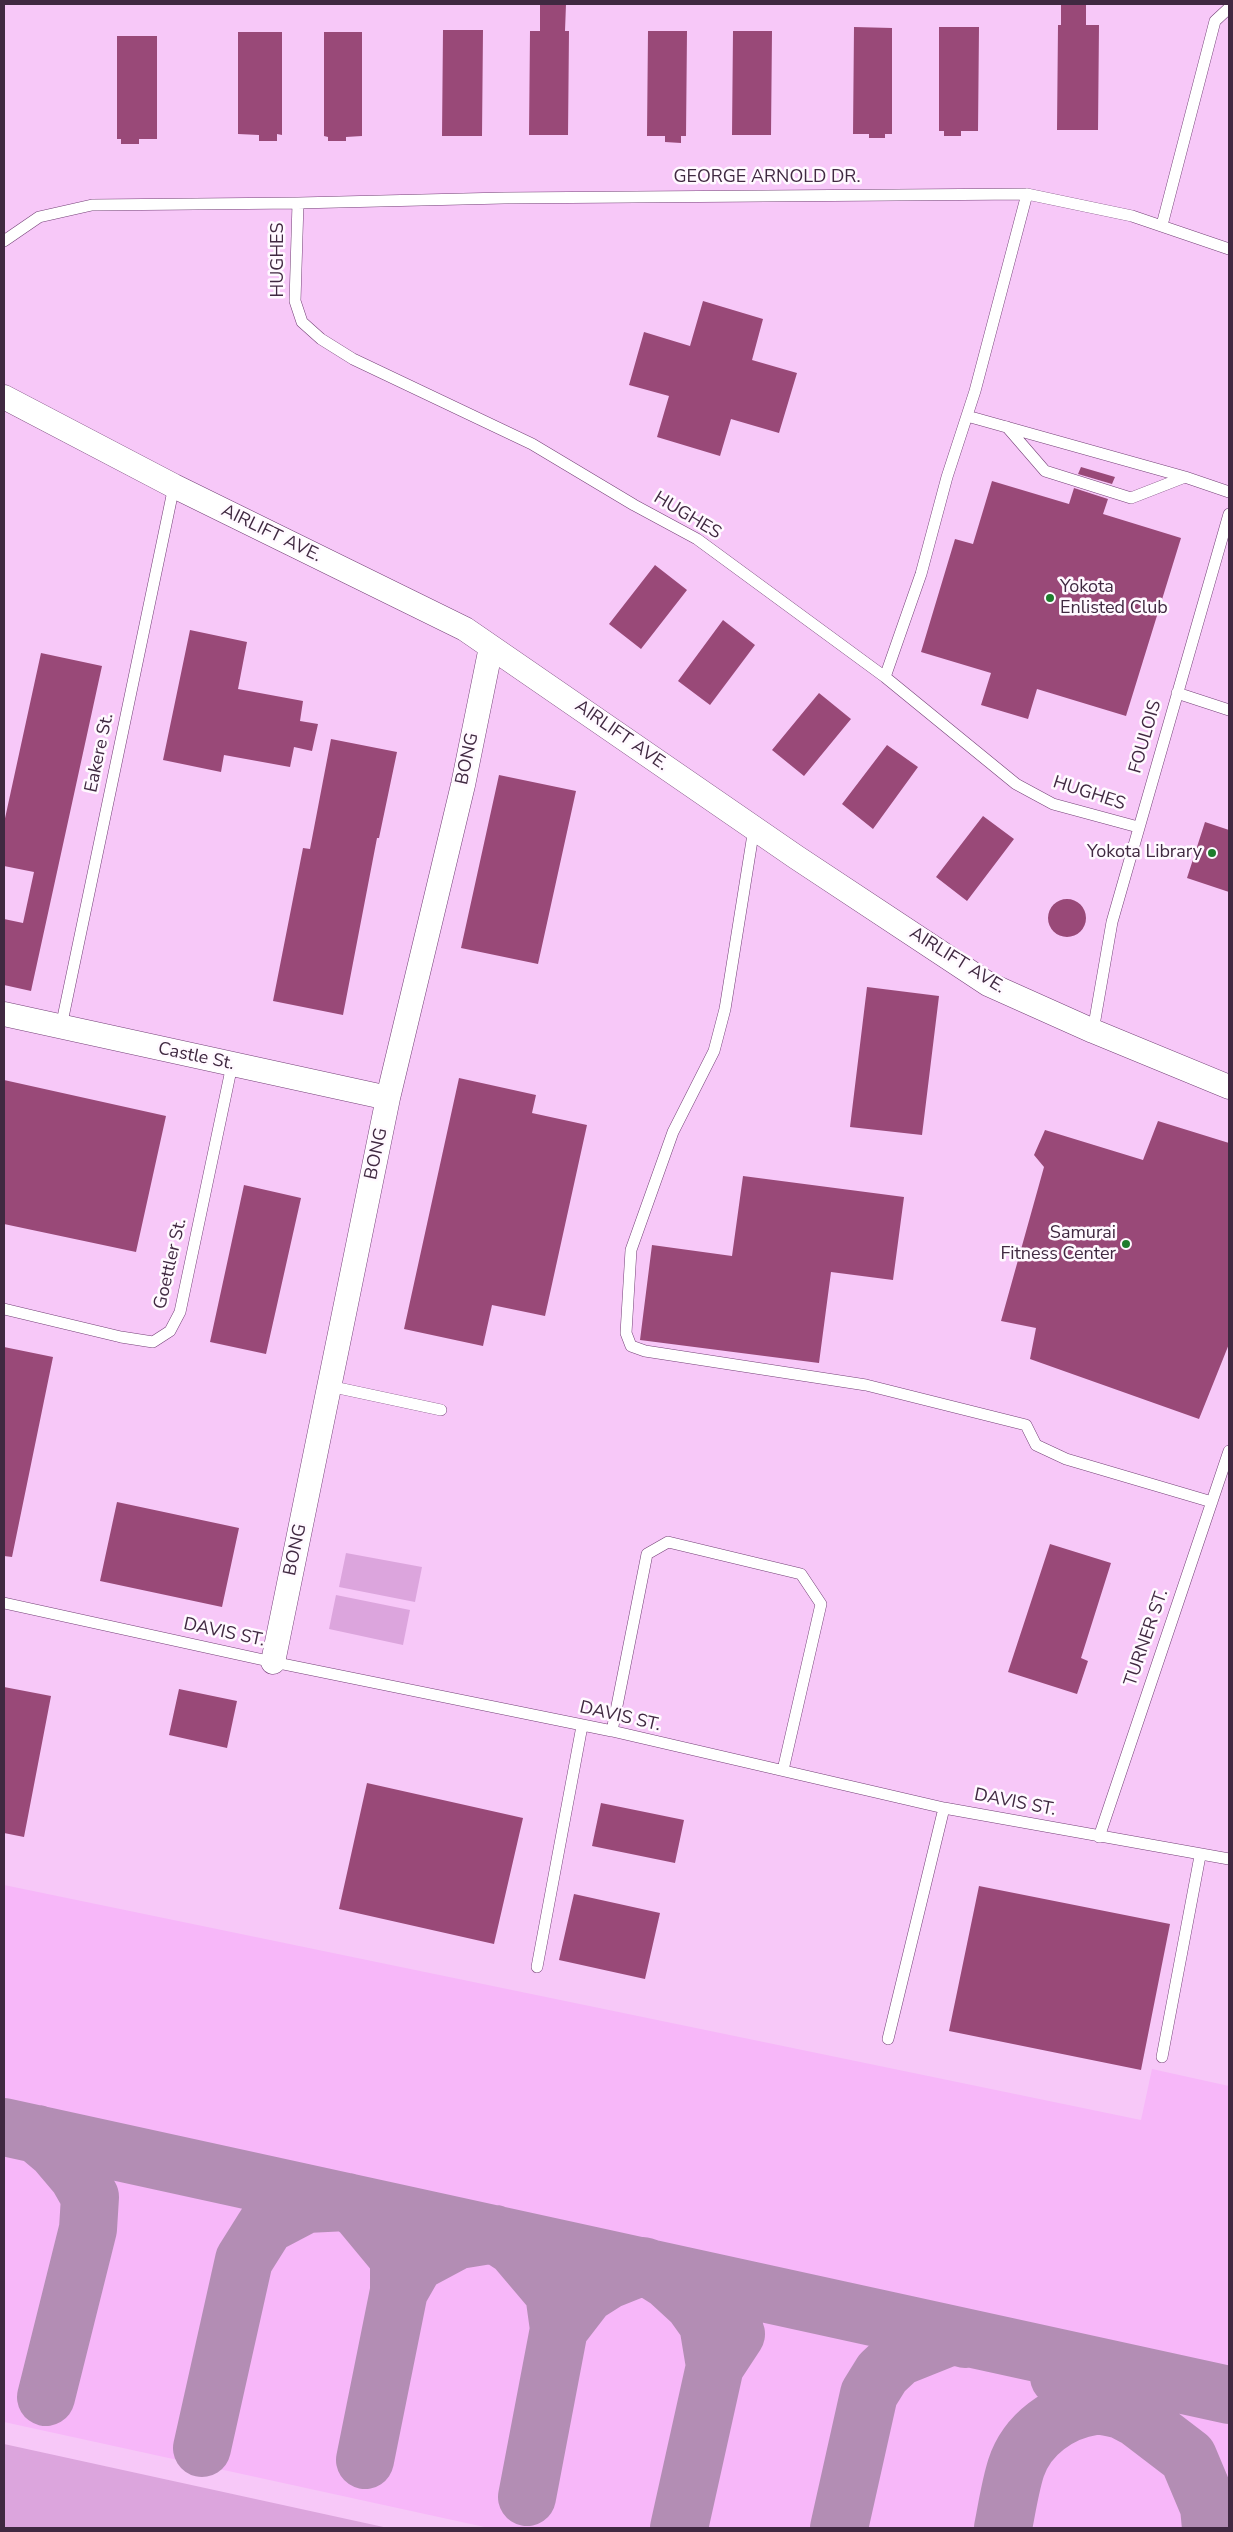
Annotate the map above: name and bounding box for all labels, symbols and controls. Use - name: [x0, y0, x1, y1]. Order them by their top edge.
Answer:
- street label: GEORGE ARNOLD DR.: [673, 167, 861, 189]
- street label: HUGHES: [268, 223, 290, 297]
- street label: HUGHES: [649, 487, 725, 545]
- street label: AIRLIFT AVE.: [217, 500, 325, 568]
- place label: Yokota Enlisted Club: [1060, 577, 1168, 620]
- marker: Yokota Enlisted Club: [1044, 592, 1056, 604]
- street label: AIRLIFT AVE.: [570, 696, 672, 776]
- street label: FOULOIS: [1125, 698, 1167, 776]
- street label: Eakere St.: [81, 711, 119, 795]
- street label: BONG: [452, 731, 484, 787]
- street label: HUGHES: [1050, 772, 1128, 816]
- place label: Yokota Library: [1087, 842, 1202, 864]
- marker: Yokota Library: [1206, 847, 1218, 859]
- street label: AIRLIFT AVE.: [905, 923, 1009, 999]
- street label: Castle St.: [156, 1038, 236, 1076]
- street label: BONG: [361, 1126, 393, 1182]
- street label: Goettler St.: [150, 1216, 192, 1312]
- place label: Samurai Fitness Center: [1000, 1223, 1116, 1266]
- marker: Samurai Fitness Center: [1120, 1238, 1132, 1250]
- street label: BONG: [280, 1522, 312, 1578]
- street label: TURNER ST.: [1120, 1587, 1174, 1689]
- street label: DAVIS ST.: [181, 1614, 267, 1652]
- street label: DAVIS ST.: [577, 1697, 663, 1737]
- street label: DAVIS ST.: [972, 1785, 1058, 1821]

